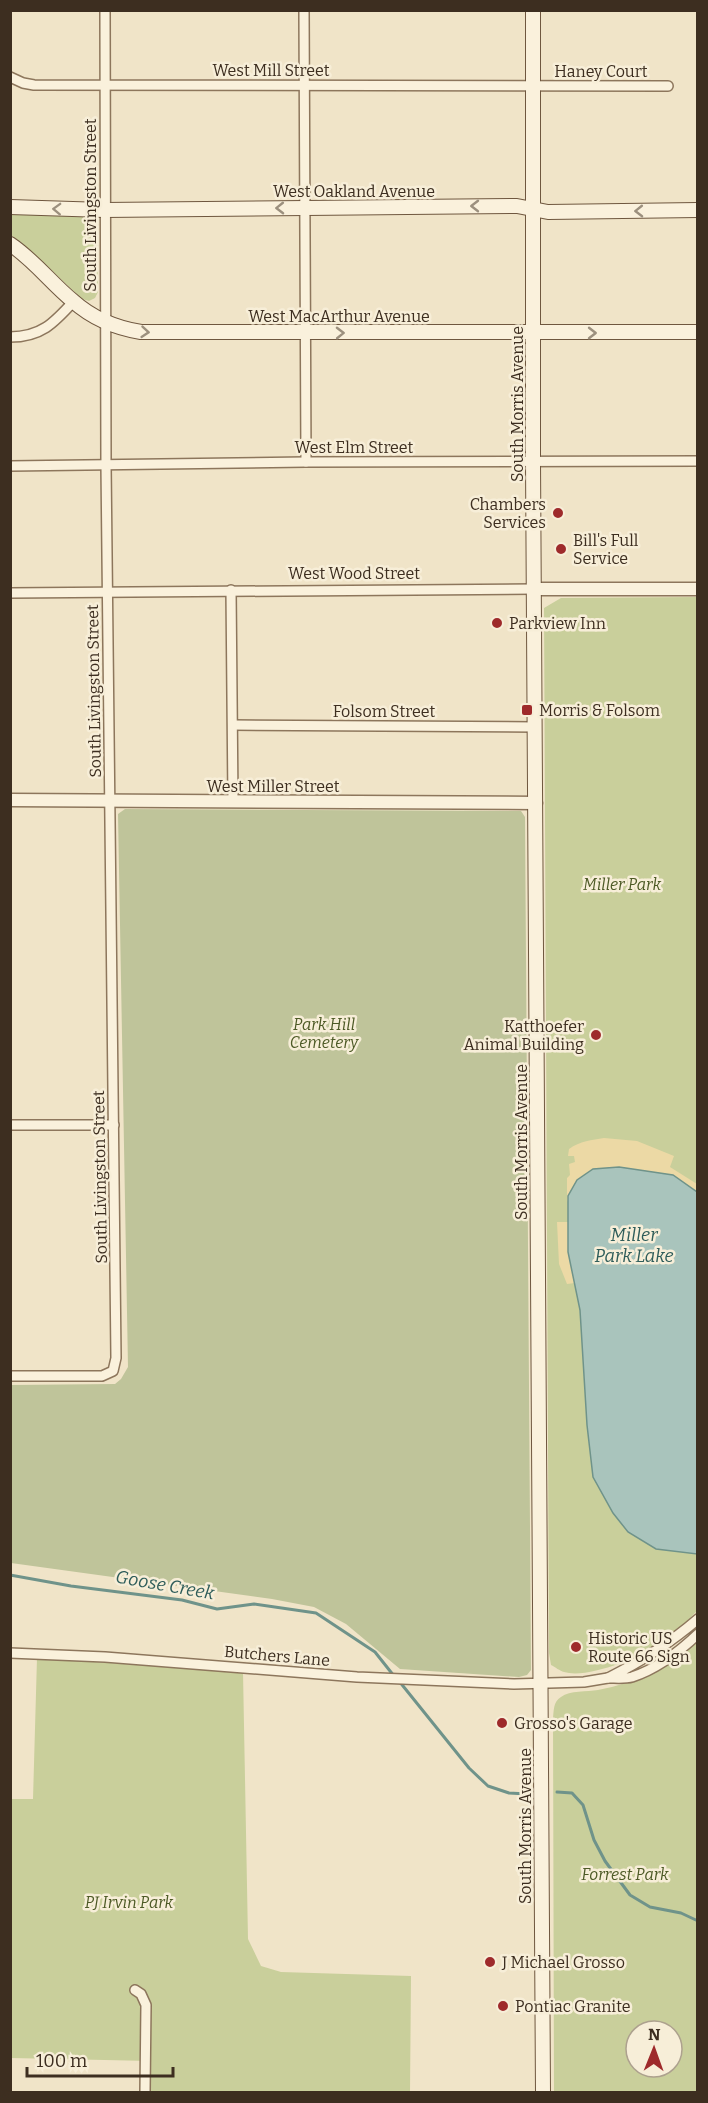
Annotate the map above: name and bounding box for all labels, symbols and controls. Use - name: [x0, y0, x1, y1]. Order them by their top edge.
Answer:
- street label: West Mill Street: [212, 61, 330, 80]
- street label: Haney Court: [554, 62, 648, 81]
- street label: South Livingston Street: [81, 118, 100, 292]
- street label: West Oakland Avenue: [273, 182, 435, 201]
- one-way arrow: [470, 200, 479, 212]
- one-way arrow: [53, 202, 62, 215]
- one-way arrow: [275, 202, 284, 214]
- one-way arrow: [635, 205, 644, 217]
- street label: West MacArthur Avenue: [248, 307, 430, 326]
- one-way arrow: [141, 325, 150, 338]
- street label: South Morris Avenue: [508, 326, 527, 482]
- one-way arrow: [336, 327, 345, 339]
- one-way arrow: [587, 327, 596, 339]
- street label: West Elm Street: [295, 438, 414, 457]
- place label: Chambers Services: [470, 495, 546, 532]
- marker: Chambers Services: [551, 506, 565, 520]
- place label: Bill's Full Service: [573, 531, 639, 568]
- marker: Bill's Full Service: [554, 542, 568, 556]
- street label: West Wood Street: [288, 564, 420, 583]
- street label: South Livingston Street: [83, 604, 105, 778]
- place label: Parkview Inn: [509, 614, 606, 633]
- marker: Parkview Inn: [490, 616, 504, 630]
- place label: Morris & Folsom: [539, 701, 660, 720]
- street label: Folsom Street: [333, 702, 435, 721]
- marker: Morris & Folsom: [520, 703, 534, 717]
- street label: West Miller Street: [206, 777, 340, 796]
- park label: Miller Park: [583, 875, 661, 894]
- park label: Park Hill Cemetery: [290, 1015, 359, 1052]
- place label: Katthoefer Animal Building: [464, 1017, 584, 1054]
- marker: Katthoefer Animal Building: [589, 1028, 603, 1042]
- street label: South Morris Avenue: [512, 1064, 531, 1220]
- street label: South Livingston Street: [89, 1090, 111, 1264]
- water label: Miller Park Lake: [594, 1224, 674, 1267]
- water label: Goose Creek: [114, 1566, 216, 1605]
- place label: Historic US Route 66 Sign: [588, 1629, 690, 1666]
- marker: Historic US Route 66 Sign: [569, 1640, 583, 1654]
- street label: Butchers Lane: [223, 1642, 331, 1670]
- place label: Grosso's Garage: [514, 1714, 632, 1733]
- marker: Grosso's Garage: [495, 1716, 509, 1730]
- street label: South Morris Avenue: [516, 1748, 535, 1904]
- park label: Forrest Park: [581, 1865, 669, 1884]
- park label: PJ Irvin Park: [85, 1893, 174, 1912]
- place label: J Michael Grosso: [501, 1953, 625, 1972]
- marker: J Michael Grosso: [483, 1955, 497, 1969]
- place label: Pontiac Granite: [515, 1997, 630, 2016]
- marker: Pontiac Granite: [496, 1999, 510, 2013]
- north arrow: [624, 2019, 684, 2079]
- text: N: [648, 2025, 661, 2044]
- scale bar: [27, 2040, 172, 2078]
- text: 100 m: [36, 2050, 87, 2072]

